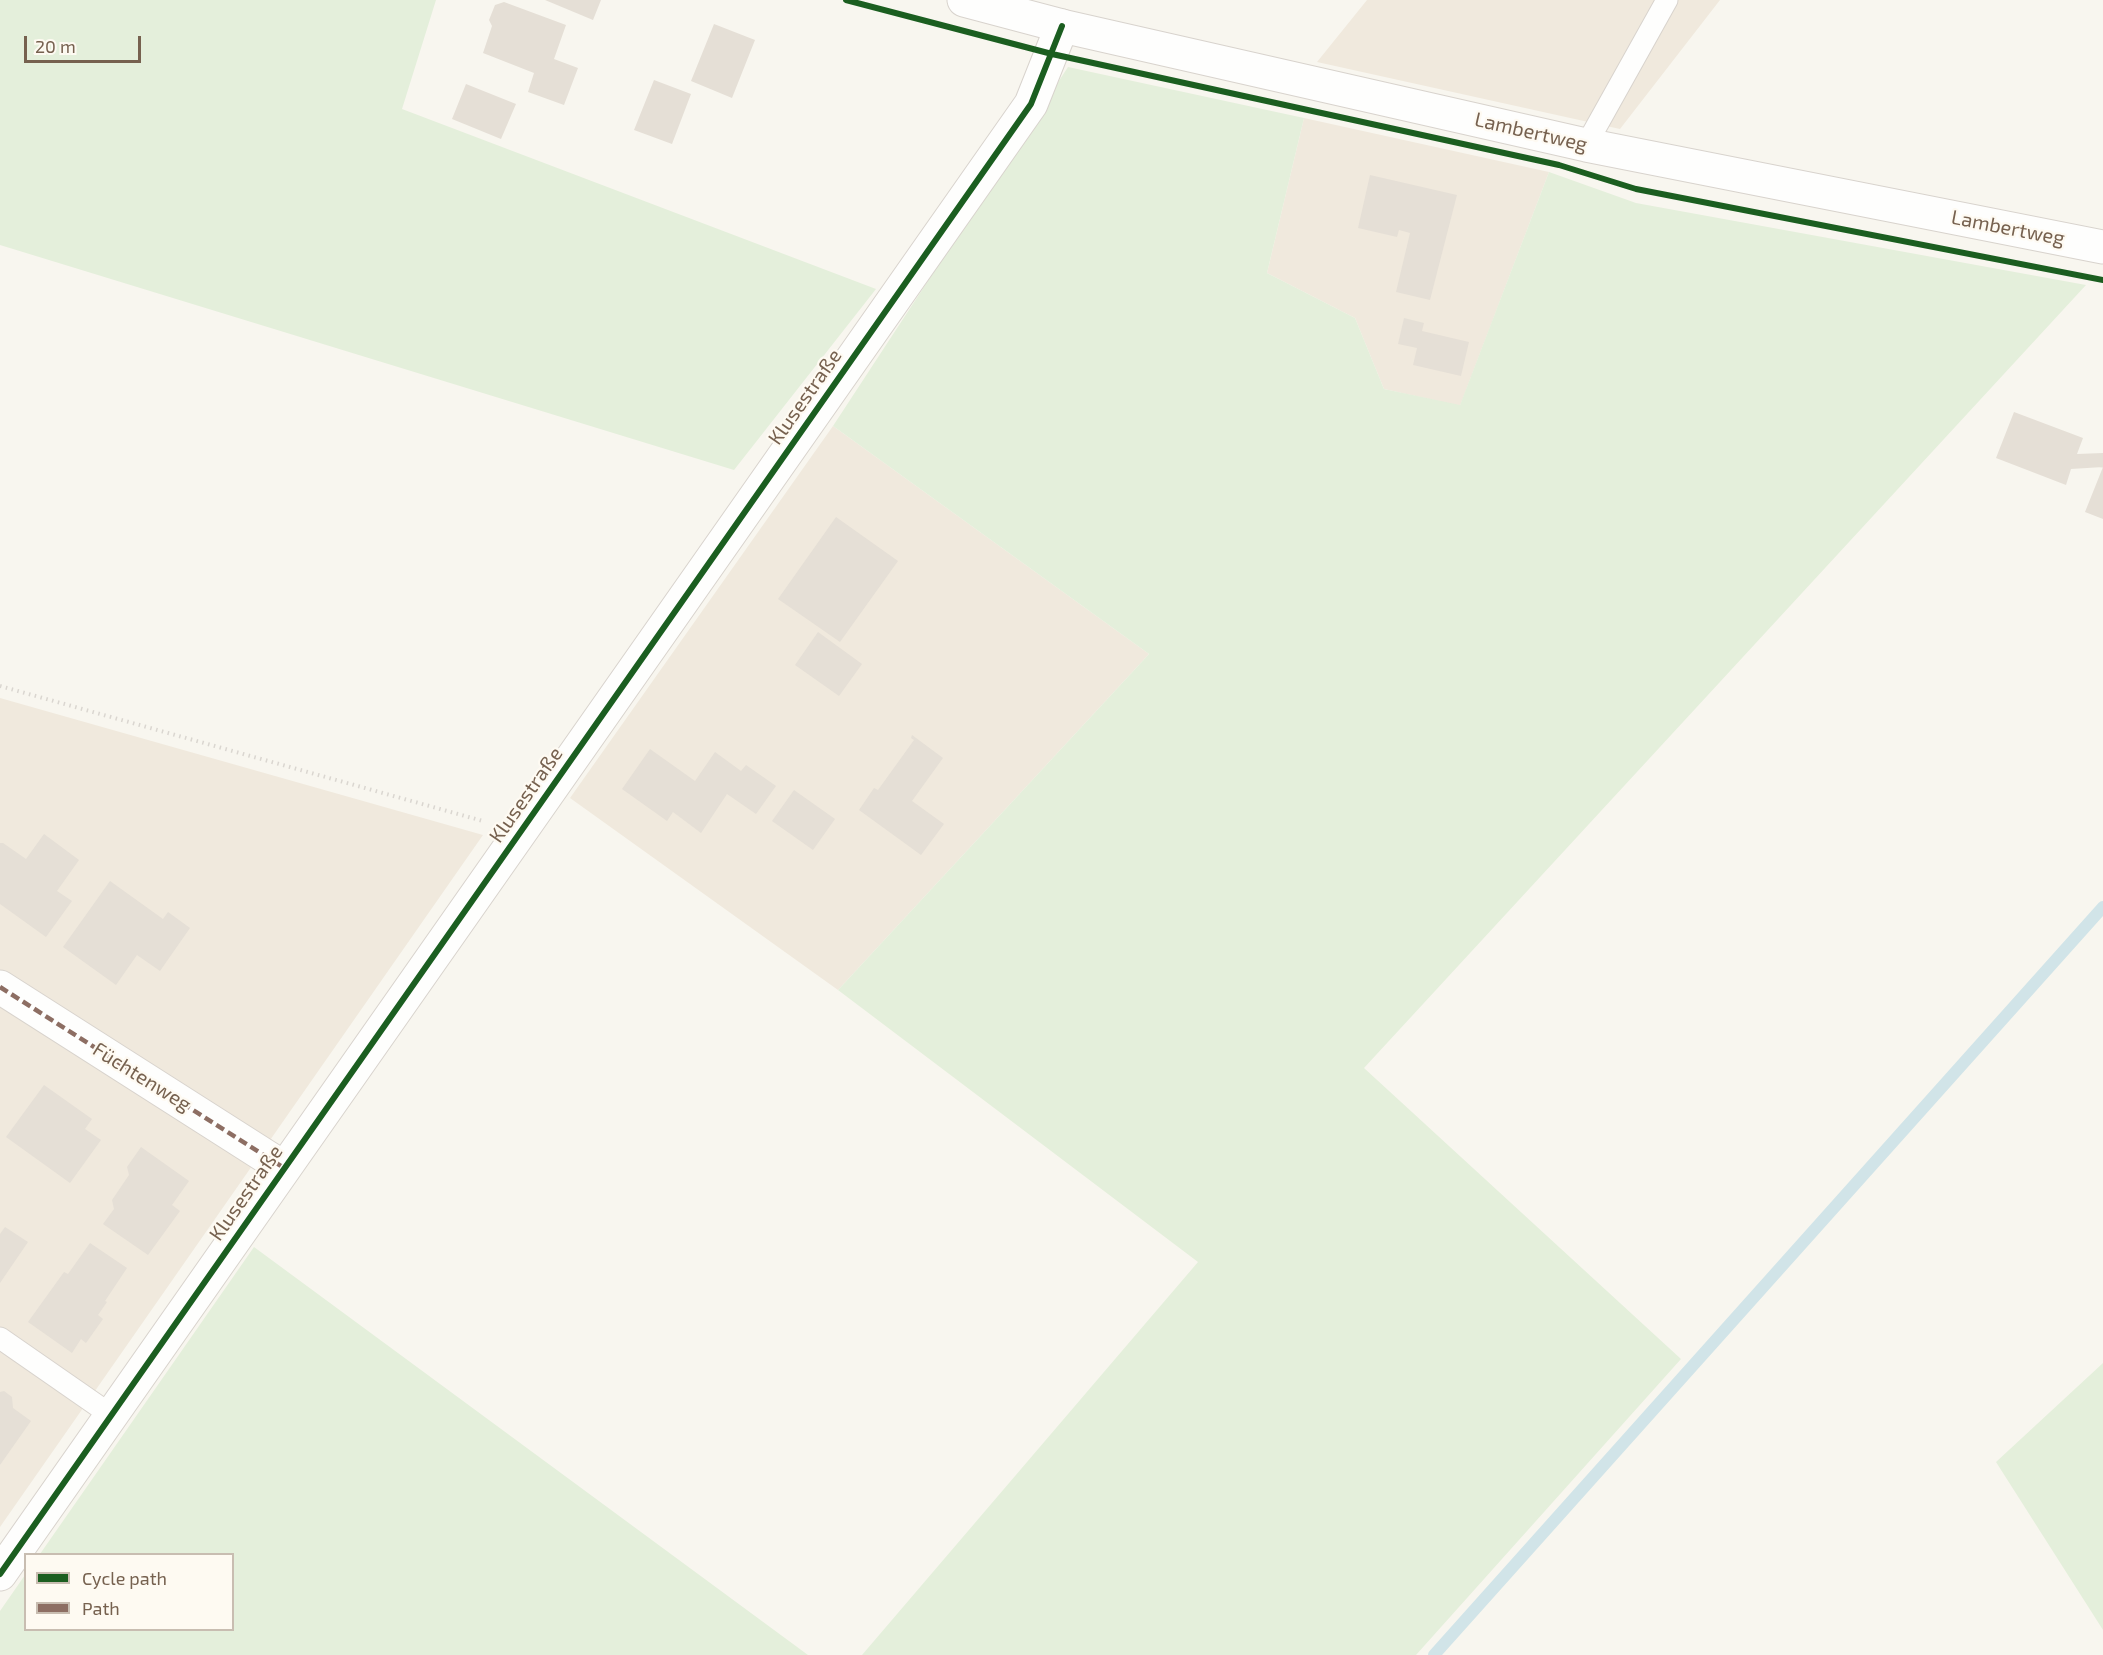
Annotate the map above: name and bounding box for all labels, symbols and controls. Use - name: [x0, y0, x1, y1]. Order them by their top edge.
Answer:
- scale bar: [27, 24, 144, 62]
- text: 20 m: [35, 35, 76, 57]
- street label: Lambertweg: [1472, 107, 1590, 157]
- street label: Lambertweg: [1949, 205, 2067, 251]
- street label: Klusestraße: [763, 345, 847, 449]
- street label: Klusestraße: [484, 743, 568, 847]
- street label: Füchtenweg: [88, 1037, 196, 1117]
- street label: Klusestraße: [204, 1141, 288, 1245]
- legend: [24, 1553, 234, 1631]
- text: Cycle path: [82, 1567, 167, 1589]
- text: Path: [82, 1597, 120, 1619]

